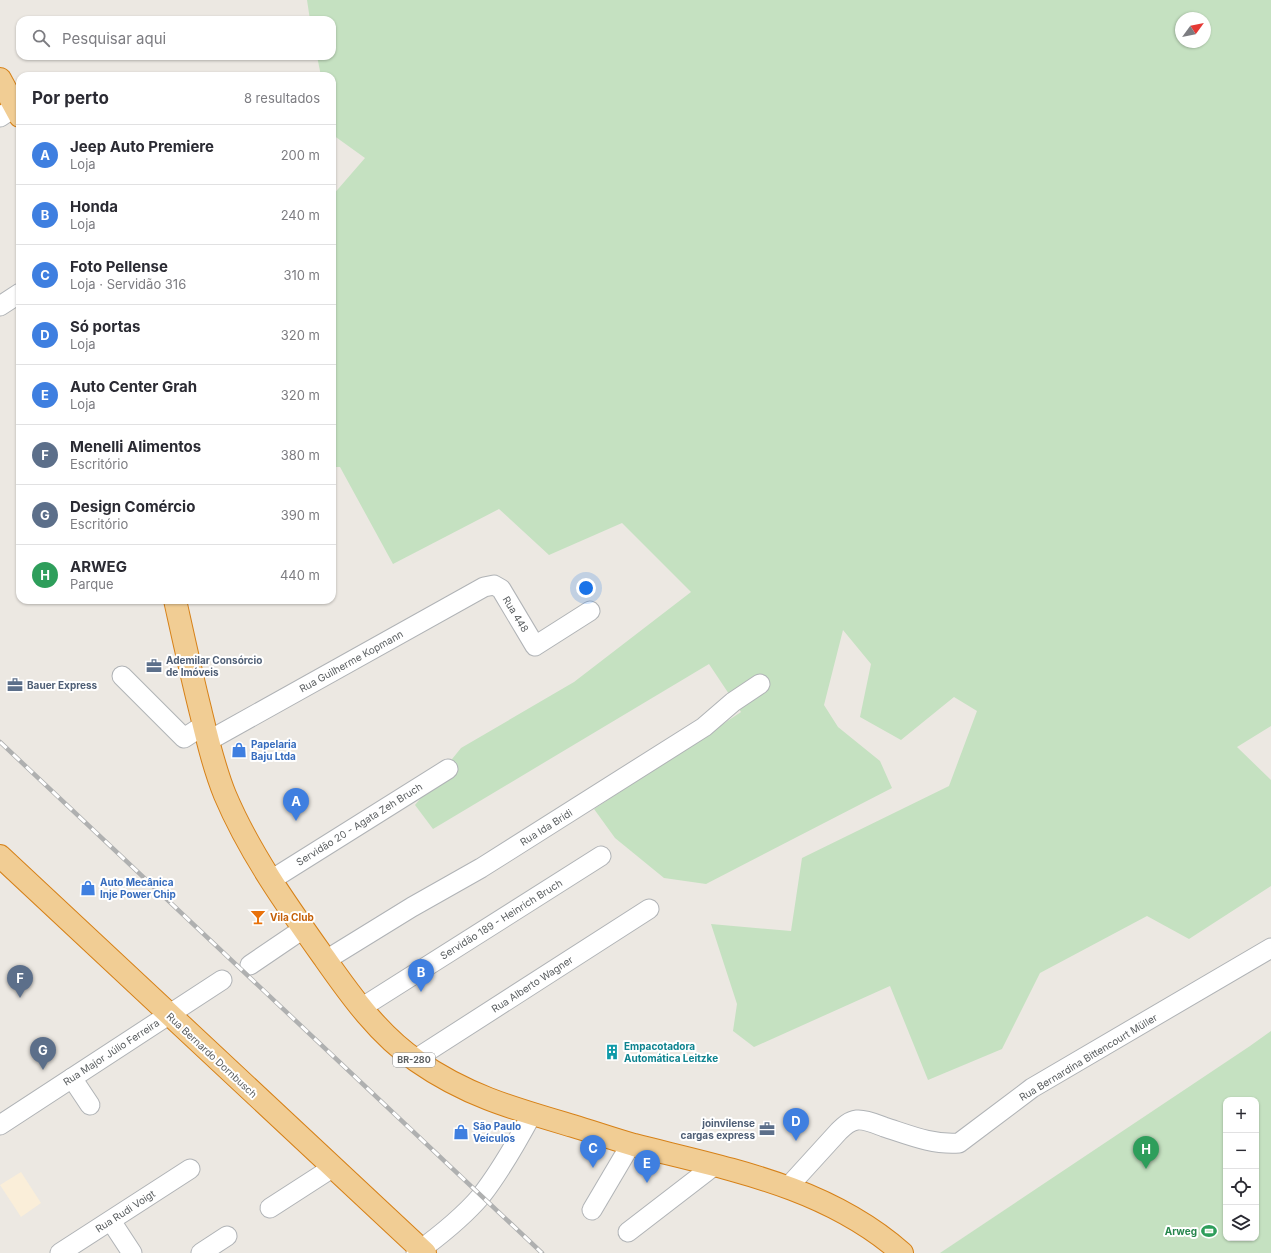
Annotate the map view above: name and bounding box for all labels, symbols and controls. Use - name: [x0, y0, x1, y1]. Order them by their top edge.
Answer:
- north arrow: [1175, 12, 1211, 48]
- search box: [16, 16, 336, 60]
- icon: search: [30, 27, 52, 49]
- text: Pesquisar aqui: [62, 29, 166, 48]
- text: Por perto: [32, 88, 109, 108]
- text: 8 resultados: [244, 90, 320, 106]
- text: Jeep Auto Premiere: [70, 137, 214, 156]
- text: A: [40, 147, 50, 163]
- text: 200 m: [281, 147, 320, 163]
- text: Loja: [70, 156, 96, 172]
- text: Honda: [70, 197, 118, 216]
- text: B: [41, 207, 49, 223]
- text: 240 m: [281, 207, 320, 223]
- text: Loja: [70, 216, 96, 232]
- text: Foto Pellense: [70, 257, 168, 276]
- text: C: [40, 267, 50, 283]
- text: 310 m: [283, 267, 320, 283]
- text: Loja · Servidão 316: [70, 276, 186, 292]
- text: Só portas: [70, 317, 140, 336]
- text: D: [40, 327, 50, 343]
- text: 320 m: [281, 327, 320, 343]
- text: Loja: [70, 336, 96, 352]
- text: Auto Center Grah: [70, 377, 197, 396]
- text: E: [41, 387, 49, 403]
- text: 320 m: [281, 387, 320, 403]
- text: Loja: [70, 396, 96, 412]
- text: Menelli Alimentos: [70, 437, 201, 456]
- text: F: [41, 447, 49, 463]
- text: 380 m: [281, 447, 320, 463]
- text: Escritório: [70, 456, 128, 472]
- text: Design Comércio: [70, 497, 195, 516]
- text: G: [40, 507, 50, 523]
- text: 390 m: [281, 507, 320, 523]
- text: Escritório: [70, 516, 128, 532]
- text: ARWEG: [70, 557, 127, 576]
- text: H: [40, 567, 50, 583]
- text: 440 m: [280, 567, 320, 583]
- text: Parque: [70, 576, 114, 592]
- your location: [576, 578, 596, 598]
- street label: Rua 448: [501, 594, 531, 634]
- street label: Rua Guilherme Kopmann: [297, 627, 405, 695]
- place label: Ademilar Consórcio de Imóveis: [166, 654, 262, 678]
- office icon: Ademilar Consórcio de Imóveis: [145, 657, 163, 675]
- office icon: Bauer Express: [6, 676, 24, 694]
- place label: Bauer Express: [27, 679, 98, 691]
- place label: Papelaria Baju Ltda: [251, 738, 297, 762]
- shop icon: Papelaria Baju Ltda: [230, 741, 248, 759]
- street label: Servidão 20 - Agata Zeh Bruch: [294, 780, 424, 868]
- pin: A: [283, 788, 309, 821]
- street label: Rua Ida Bridi: [518, 806, 574, 848]
- place label: Auto Mecânica Inje Power Chip: [100, 876, 176, 900]
- street label: Servidão 189 - Heinrich Bruch: [438, 876, 564, 962]
- shop icon: Auto Mecânica Inje Power Chip: [79, 879, 97, 897]
- bar icon: Vila Club: [249, 908, 267, 926]
- place label: Vila Club: [270, 911, 314, 923]
- street label: Rua Alberto Wagner: [489, 953, 575, 1015]
- pin: B: [408, 959, 434, 992]
- pin: F: [7, 965, 33, 998]
- street label: Rua Bernardo Dornbusch: [164, 1010, 260, 1100]
- street label: Rua Bernardina Bittencourt Müller: [1017, 1011, 1159, 1103]
- street label: Rua Major Júlio Ferreira: [61, 1016, 161, 1088]
- pin: G: [30, 1037, 56, 1070]
- place label: Empacotadora Automática Leitzke: [624, 1040, 718, 1064]
- building icon: Empacotadora Automática Leitzke: [603, 1043, 621, 1061]
- road number: BR-280: [393, 1053, 435, 1067]
- map controls: [1223, 1097, 1259, 1241]
- button: +: [1223, 1097, 1259, 1133]
- pin: D: [783, 1108, 809, 1141]
- place label: joinvilense cargas express: [680, 1117, 755, 1142]
- place label: São Paulo Veículos: [473, 1120, 521, 1144]
- office icon: joinvilense cargas express: [758, 1120, 776, 1138]
- shop icon: São Paulo Veículos: [452, 1123, 470, 1141]
- button: −: [1223, 1133, 1259, 1169]
- pin: C: [580, 1135, 606, 1168]
- pin: H: [1133, 1136, 1159, 1169]
- pin: E: [634, 1150, 660, 1183]
- button: locate: [1223, 1169, 1259, 1205]
- street label: Rua Rudi Voigt: [93, 1187, 158, 1235]
- button: layers: [1223, 1205, 1259, 1241]
- sports icon: Arweg: [1200, 1222, 1218, 1240]
- place label: Arweg: [1165, 1225, 1197, 1238]

